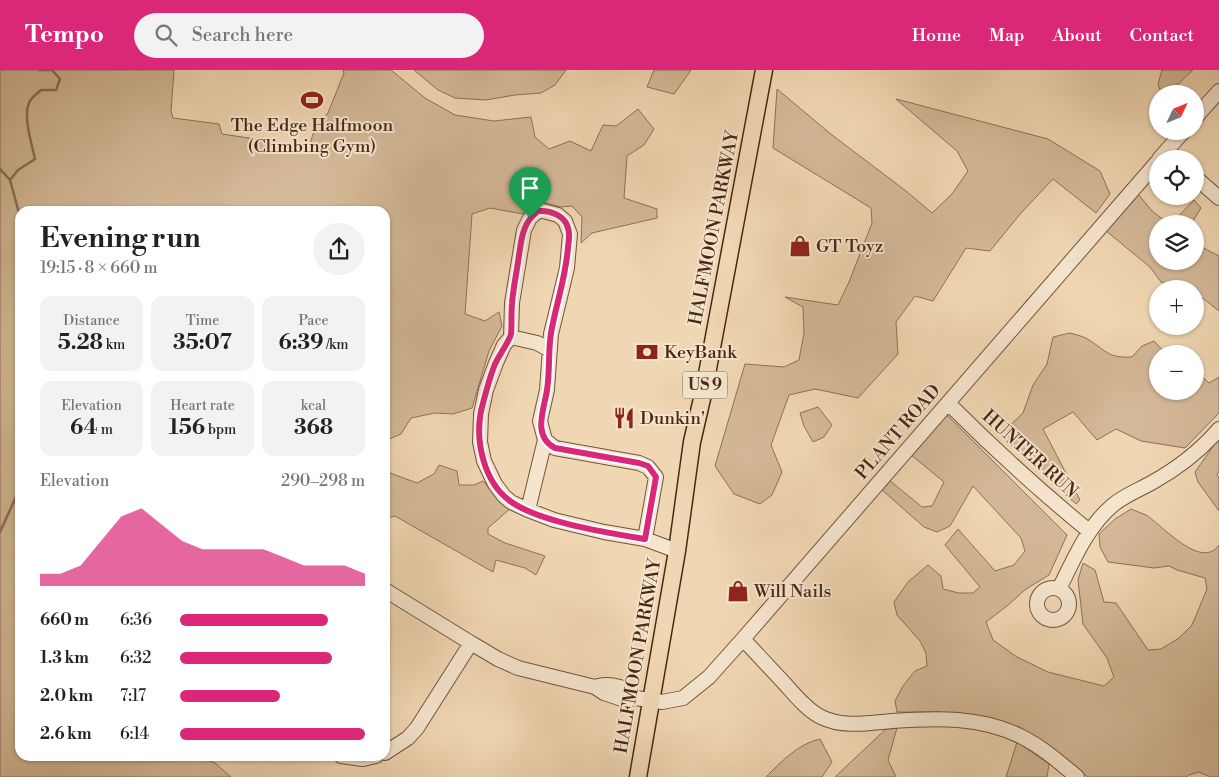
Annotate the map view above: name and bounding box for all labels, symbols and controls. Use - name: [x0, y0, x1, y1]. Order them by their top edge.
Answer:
- search box: [134, 13, 484, 58]
- text: Tempo: [25, 20, 104, 50]
- icon: search: [152, 21, 180, 49]
- text: Search here: [192, 23, 293, 47]
- text: Home: [912, 24, 961, 47]
- text: Map: [989, 24, 1025, 47]
- text: About: [1053, 24, 1102, 47]
- text: Contact: [1130, 24, 1194, 47]
- north arrow: [1149, 85, 1204, 140]
- map controls: [1149, 85, 1204, 400]
- sports icon: The Edge Halfmoon (Climbing Gym): [299, 87, 325, 113]
- place label: The Edge Halfmoon (Climbing Gym): [231, 114, 394, 158]
- street label: HALFMOON PARKWAY: [684, 128, 744, 327]
- button: locate: [1149, 150, 1204, 205]
- pin: [509, 167, 551, 218]
- icon: arrive: [516, 174, 544, 202]
- button: layers: [1149, 215, 1204, 270]
- text: Evening run: [40, 221, 201, 256]
- button: share: [313, 223, 365, 275]
- shop icon: GT Toyz: [787, 233, 813, 259]
- place label: GT Toyz: [816, 235, 883, 258]
- text: 19:15 · 8 × 660 m: [40, 258, 158, 278]
- button: +: [1149, 280, 1204, 335]
- text: Distance: [63, 312, 120, 330]
- text: Time: [186, 312, 219, 330]
- text: Pace: [298, 312, 329, 330]
- text: 5.28: [58, 330, 103, 356]
- text: 35:07: [173, 330, 232, 356]
- text: 6:39: [279, 330, 323, 356]
- text: km: [103, 336, 125, 354]
- text: /km: [323, 336, 348, 354]
- bank icon: KeyBank: [634, 339, 660, 365]
- place label: KeyBank: [664, 341, 738, 364]
- button: −: [1149, 345, 1204, 400]
- road number: US 9: [682, 372, 728, 398]
- street label: PLANT ROAD: [850, 380, 946, 484]
- text: Elevation: [61, 397, 122, 415]
- text: Heart rate: [170, 397, 235, 415]
- text: kcal: [301, 397, 326, 415]
- restaurant icon: Dunkin': [611, 405, 637, 431]
- street label: HUNTER RUN: [977, 405, 1083, 503]
- place label: Dunkin': [640, 407, 705, 430]
- text: 64: [70, 415, 98, 441]
- text: 156: [169, 415, 205, 441]
- text: 368: [294, 415, 333, 441]
- text: m: [98, 421, 113, 439]
- text: bpm: [205, 421, 236, 439]
- text: Elevation: [40, 471, 109, 491]
- text: 290–298 m: [281, 471, 365, 491]
- street label: HALFMOON PARKWAY: [610, 556, 667, 755]
- shop icon: Will Nails: [725, 578, 751, 604]
- place label: Will Nails: [753, 580, 831, 603]
- text: 660 m: [40, 610, 89, 630]
- text: 6:36: [120, 610, 152, 630]
- text: 1.3 km: [40, 648, 89, 668]
- text: 6:32: [120, 648, 151, 668]
- text: 2.0 km: [40, 686, 93, 706]
- text: 7:17: [120, 686, 146, 706]
- text: 2.6 km: [40, 724, 91, 744]
- text: 6:14: [120, 724, 149, 744]

